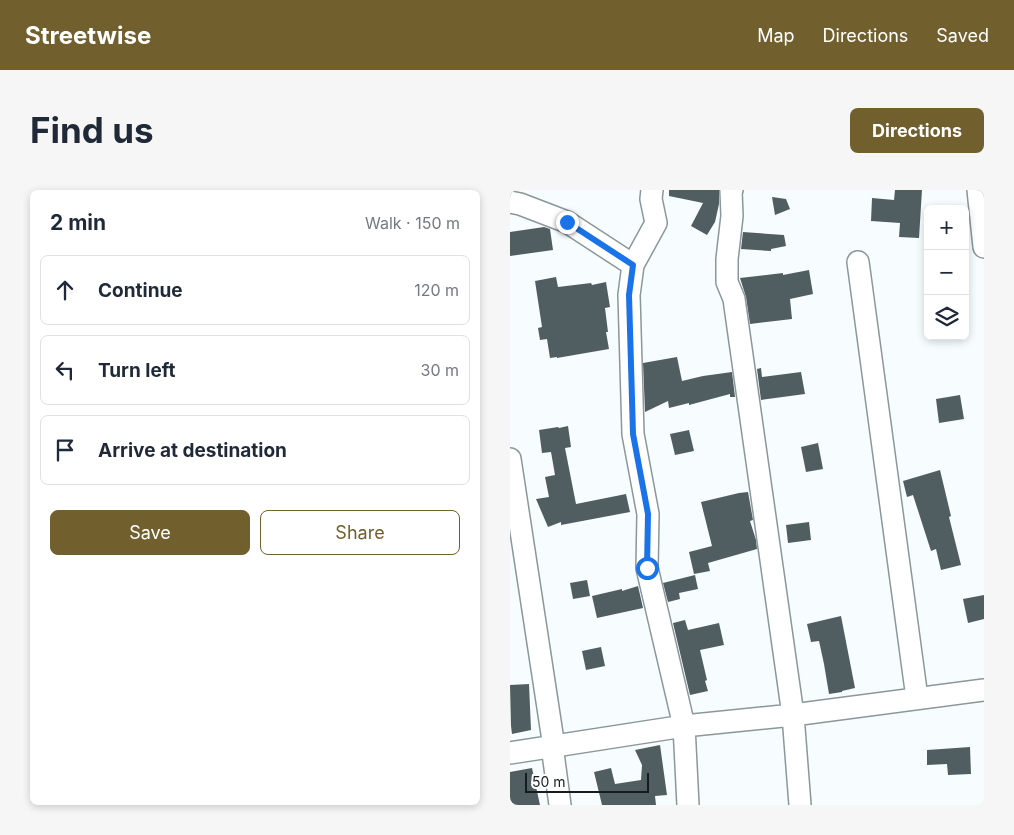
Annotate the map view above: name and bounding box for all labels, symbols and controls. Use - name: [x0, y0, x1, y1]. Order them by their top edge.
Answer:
- text: Streetwise: [25, 21, 151, 50]
- text: Map: [757, 25, 795, 46]
- text: Directions: [823, 25, 908, 46]
- text: Saved: [936, 25, 989, 46]
- button: Directions: [850, 108, 984, 153]
- text: Find us: [30, 109, 154, 151]
- map controls: [924, 205, 969, 340]
- button: +: [924, 205, 969, 250]
- text: 2 min: [50, 210, 106, 235]
- route end: [556, 211, 579, 234]
- text: Walk · 150 m: [365, 213, 460, 233]
- button: −: [924, 250, 969, 295]
- icon: ahead: [51, 276, 79, 304]
- text: Continue: [98, 279, 183, 302]
- text: 120 m: [414, 280, 459, 300]
- button: layers: [924, 295, 969, 340]
- icon: left: [51, 356, 79, 384]
- text: Turn left: [98, 359, 176, 382]
- text: 30 m: [421, 360, 459, 380]
- icon: arrive: [51, 436, 79, 464]
- text: Arrive at destination: [98, 439, 287, 462]
- button: Save: [50, 510, 250, 555]
- button: Share: [260, 510, 460, 555]
- route start: [636, 557, 659, 580]
- scale bar: [525, 770, 649, 793]
- text: 50 m: [532, 773, 566, 790]

